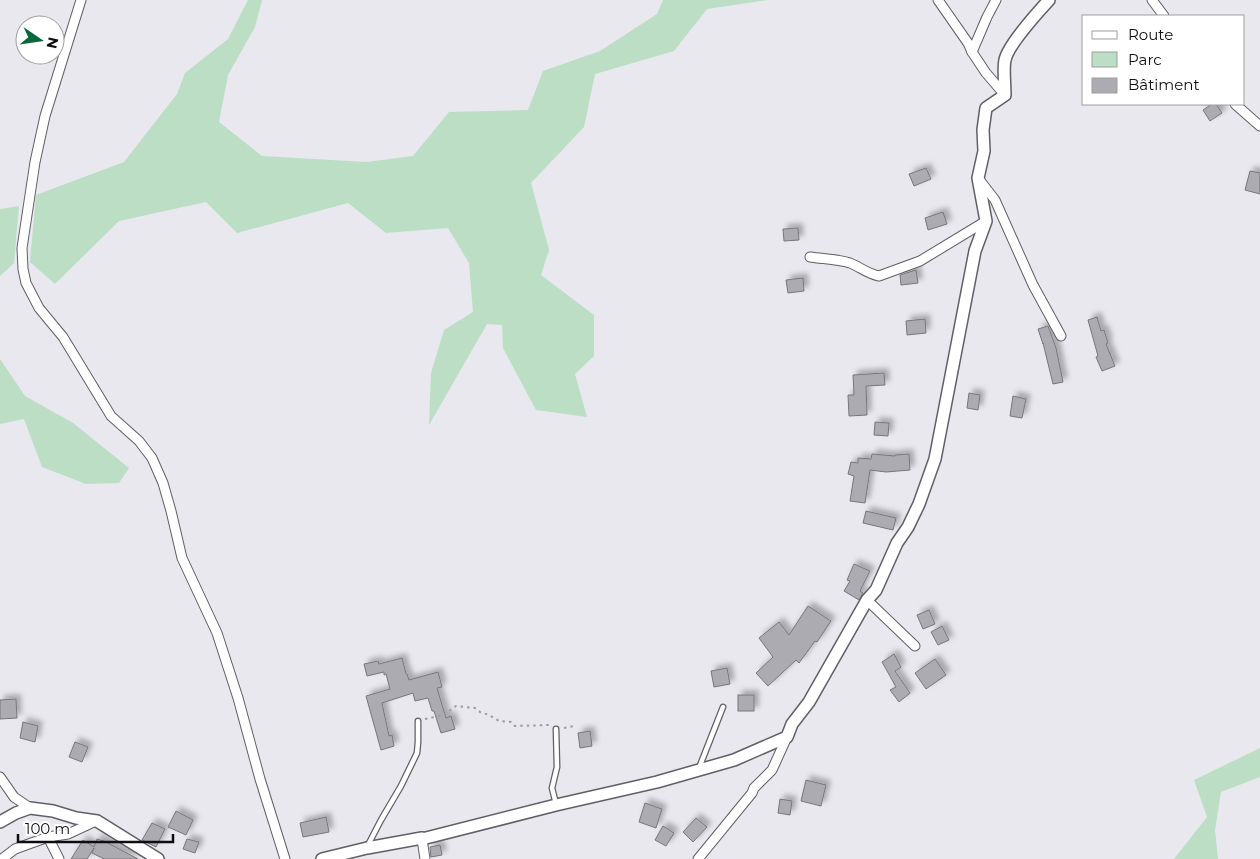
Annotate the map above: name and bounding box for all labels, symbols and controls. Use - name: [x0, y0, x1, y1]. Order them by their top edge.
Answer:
- north arrow: [15, 15, 65, 65]
- legend: [1082, 15, 1245, 105]
- text: Route: [1128, 25, 1173, 44]
- text: N: [43, 35, 63, 50]
- text: Parc: [1128, 50, 1162, 69]
- text: Bâtiment: [1128, 75, 1200, 94]
- scale bar: [18, 812, 172, 844]
- text: 100 m: [25, 819, 70, 838]

